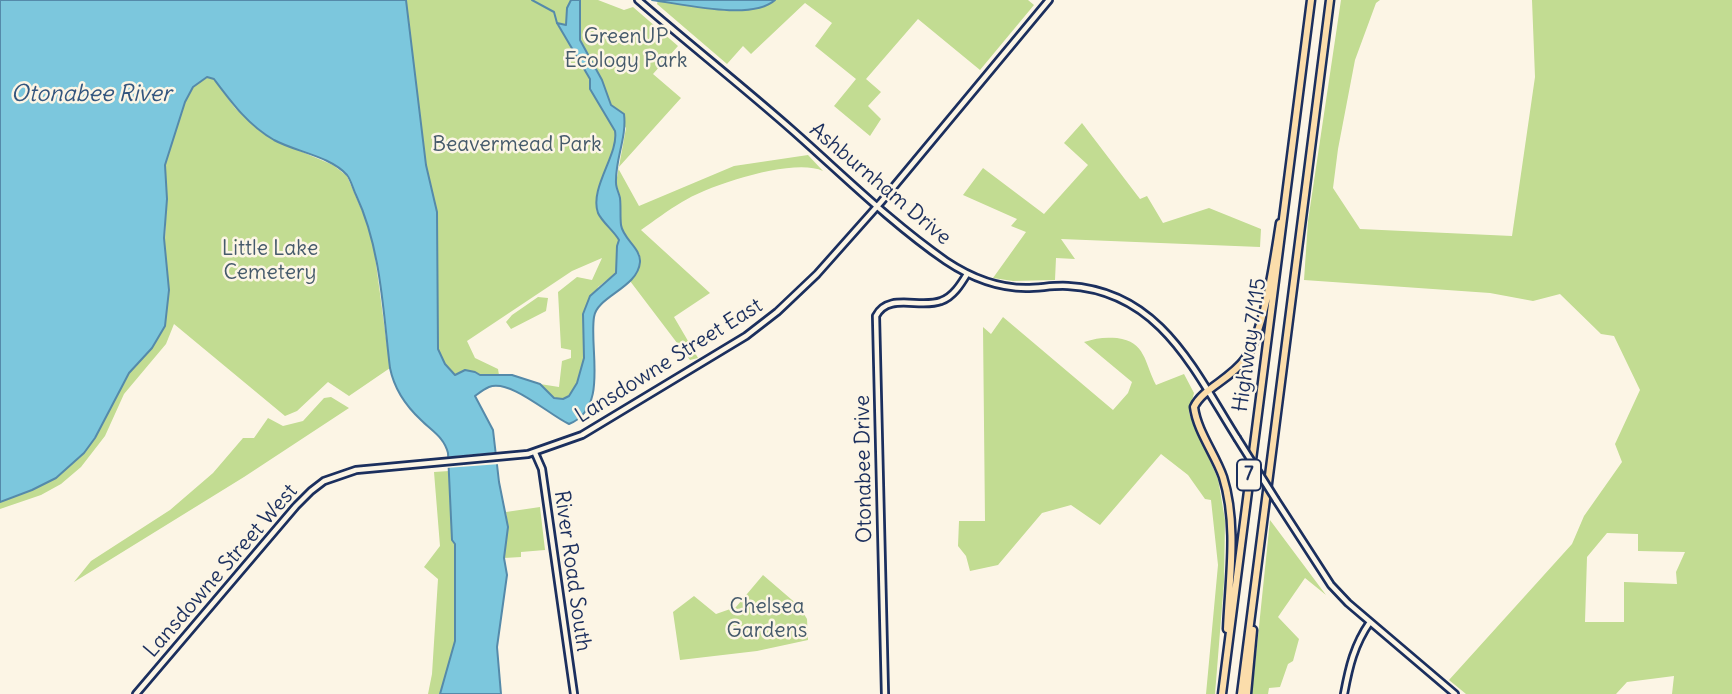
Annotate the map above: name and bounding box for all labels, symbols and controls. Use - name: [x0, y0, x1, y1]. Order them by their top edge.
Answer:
- park label: GreenUP Ecology Park: [565, 24, 687, 74]
- water label: Otonabee River: [11, 80, 171, 108]
- street label: Ashburnham Drive: [804, 117, 956, 251]
- park label: Beavermead Park: [432, 132, 602, 158]
- park label: Little Lake Cemetery: [222, 236, 318, 286]
- street label: Highway 7/115: [1228, 276, 1272, 414]
- street label: Lansdowne Street East: [571, 293, 767, 429]
- street label: Otonabee Drive: [850, 395, 878, 543]
- road number: 7: [1237, 460, 1261, 490]
- street label: Lansdowne Street West: [139, 479, 303, 663]
- street label: River Road South: [548, 489, 596, 653]
- park label: Chelsea Gardens: [727, 594, 807, 644]

